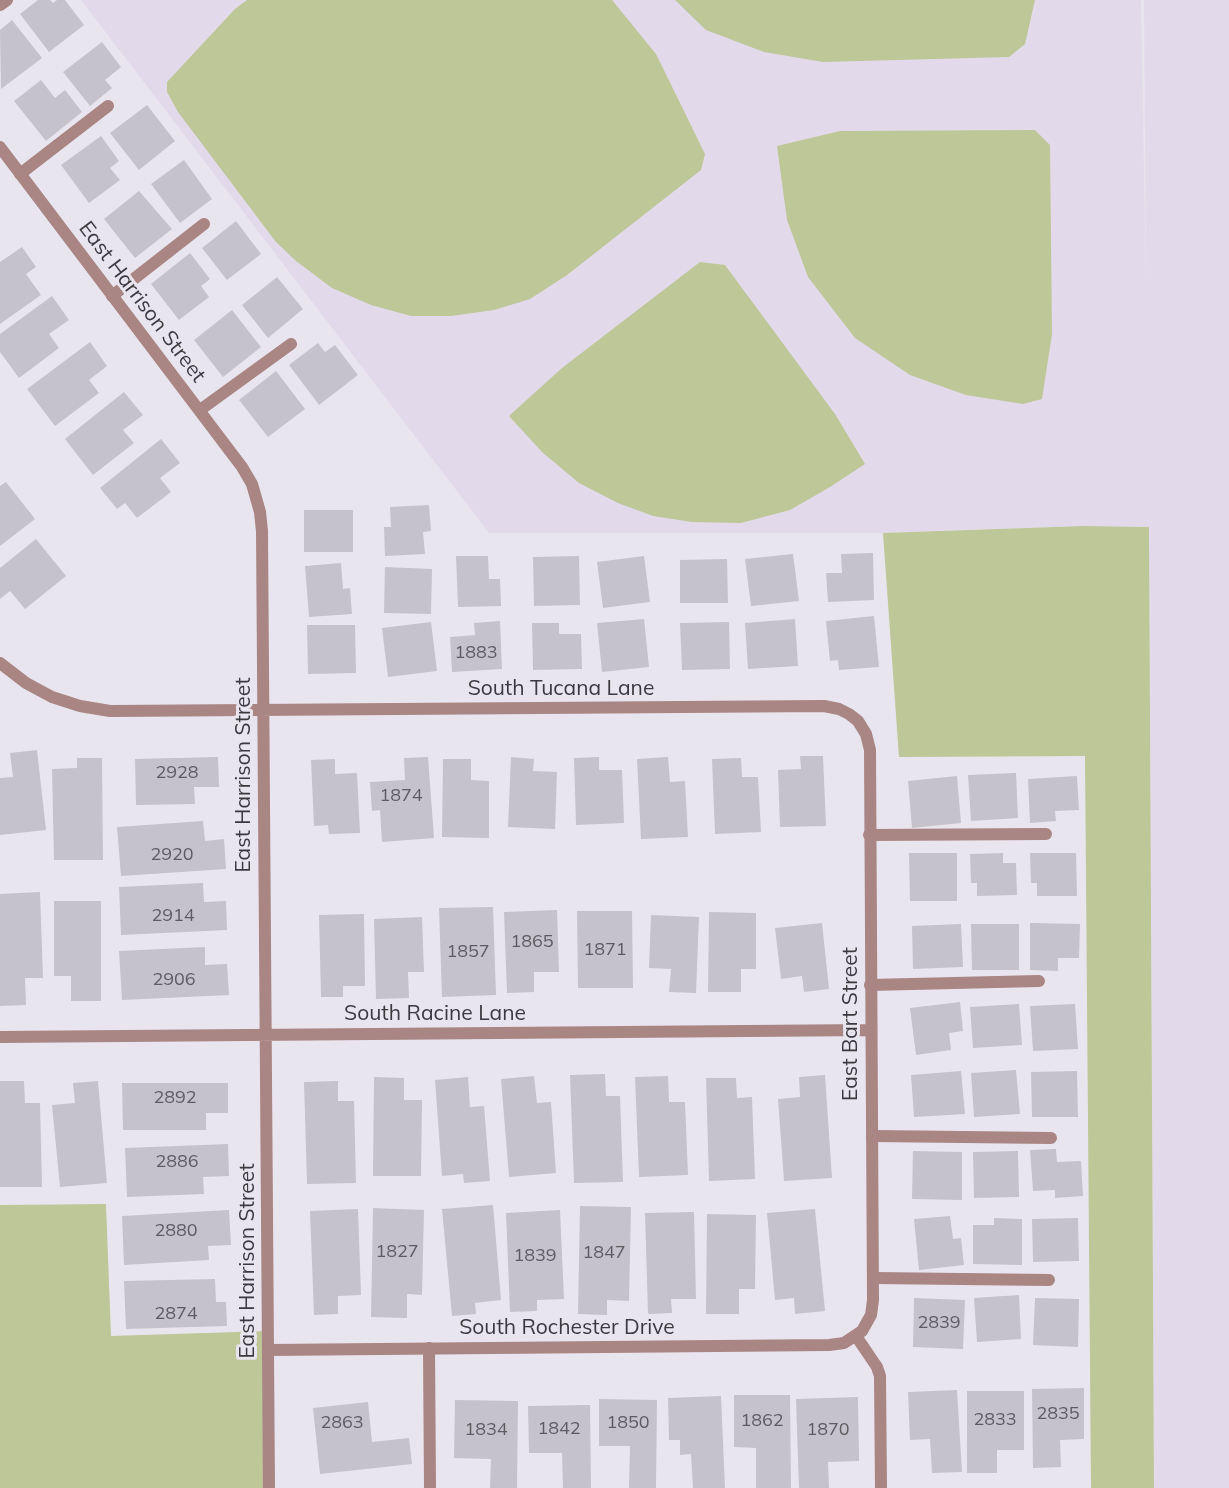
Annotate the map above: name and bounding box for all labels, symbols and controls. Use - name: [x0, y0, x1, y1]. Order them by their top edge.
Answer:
- street label: East Harrison Street: [73, 216, 211, 388]
- house number: 1883: [454, 642, 498, 664]
- street label: South Tucana Lane: [468, 676, 654, 702]
- street label: East Harrison Street: [231, 677, 257, 873]
- house number: 2928: [155, 762, 199, 784]
- house number: 1874: [379, 785, 423, 807]
- house number: 2920: [150, 844, 194, 866]
- house number: 2914: [151, 905, 195, 927]
- house number: 1865: [510, 931, 554, 953]
- house number: 1871: [583, 939, 627, 961]
- house number: 1857: [446, 941, 490, 963]
- street label: East Bart Street: [838, 947, 864, 1101]
- house number: 2906: [152, 969, 196, 991]
- street label: South Racine Lane: [344, 1001, 526, 1027]
- house number: 2892: [153, 1087, 197, 1109]
- house number: 2886: [155, 1151, 199, 1173]
- street label: East Harrison Street: [235, 1163, 261, 1359]
- house number: 2880: [154, 1220, 198, 1242]
- house number: 1827: [375, 1241, 419, 1263]
- house number: 1847: [582, 1242, 626, 1264]
- house number: 1839: [513, 1245, 557, 1267]
- house number: 2874: [154, 1303, 198, 1325]
- house number: 2839: [917, 1312, 961, 1334]
- street label: South Rochester Drive: [459, 1315, 675, 1341]
- house number: 2835: [1036, 1403, 1080, 1425]
- house number: 2833: [973, 1409, 1017, 1431]
- house number: 1862: [740, 1410, 784, 1432]
- house number: 2863: [320, 1412, 364, 1434]
- house number: 1850: [606, 1412, 650, 1434]
- house number: 1842: [537, 1418, 581, 1440]
- house number: 1834: [464, 1419, 508, 1441]
- house number: 1870: [806, 1419, 850, 1441]

